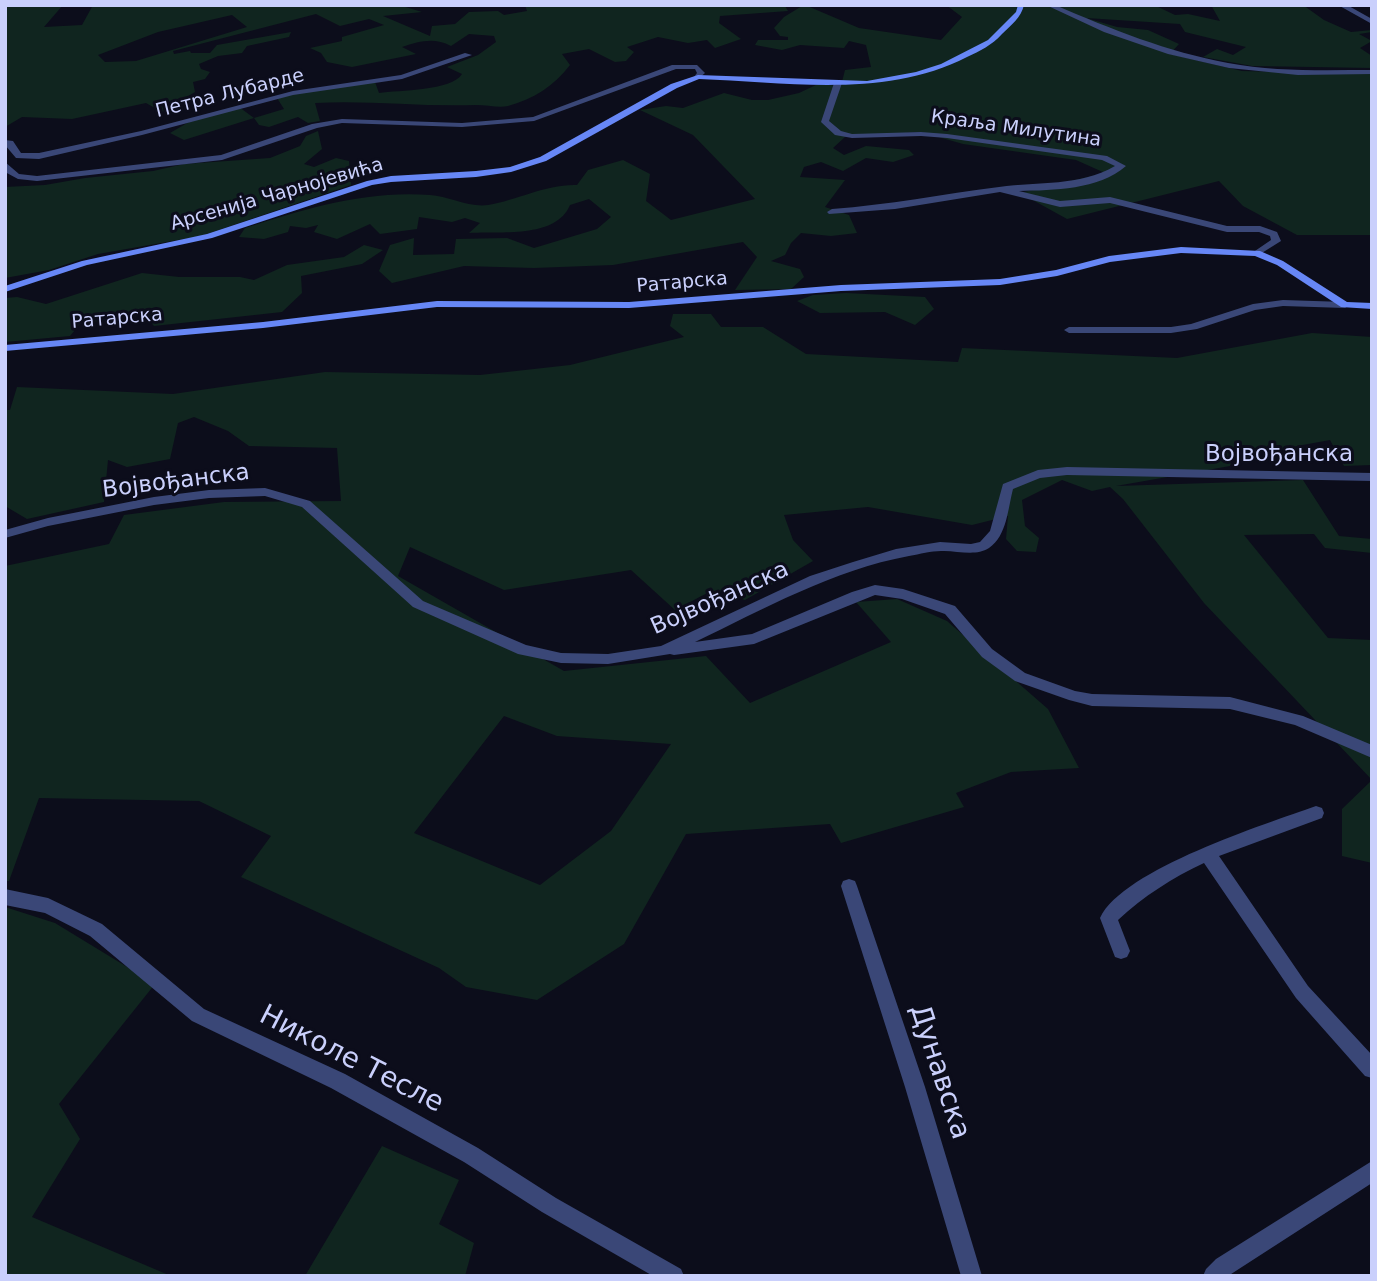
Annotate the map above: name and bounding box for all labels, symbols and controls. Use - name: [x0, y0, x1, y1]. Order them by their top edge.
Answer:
- street label: Петра Лубарде: [153, 64, 307, 124]
- street label: Краља Милутина: [929, 106, 1103, 152]
- street label: Арсенија Чарнојевића: [168, 154, 386, 236]
- street label: Ратарска: [635, 268, 729, 298]
- street label: Ратарска: [70, 304, 164, 334]
- street label: Војвођанска: [1205, 441, 1353, 469]
- street label: Војвођанска: [101, 459, 251, 505]
- street label: Војвођанска: [647, 556, 793, 642]
- street label: Николе Тесле: [253, 999, 449, 1121]
- street label: Дунавска: [901, 1000, 977, 1144]

